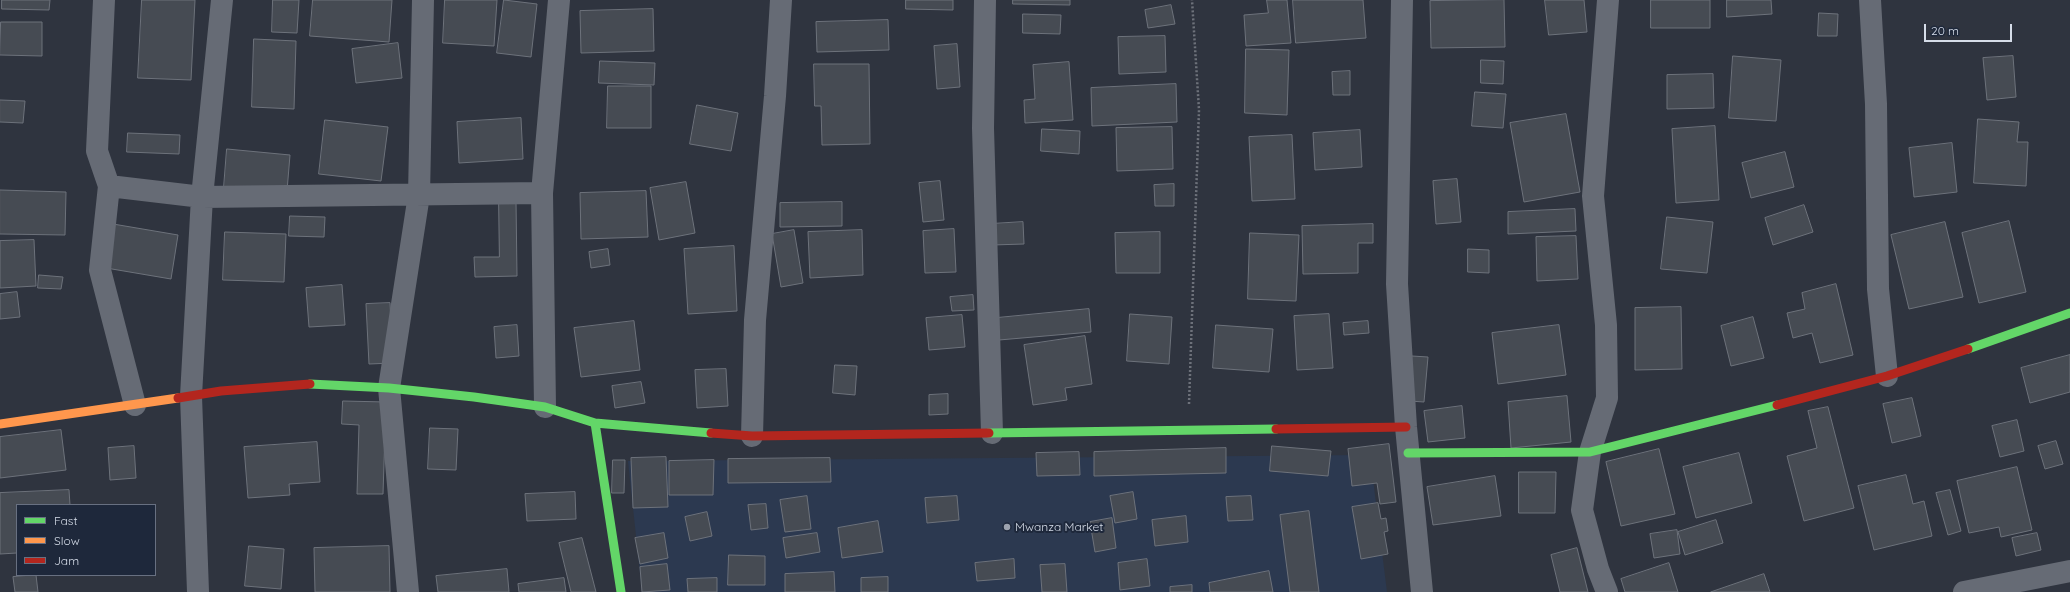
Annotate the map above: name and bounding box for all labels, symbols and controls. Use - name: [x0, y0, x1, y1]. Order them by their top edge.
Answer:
- scale bar: [1926, 16, 2014, 42]
- text: 20 m: [1931, 23, 1959, 38]
- legend: [16, 504, 156, 576]
- text: Fast: [54, 513, 78, 528]
- place label: Mwanza Market: [1015, 520, 1103, 534]
- marker: Mwanza Market: [1002, 522, 1012, 532]
- text: Slow: [54, 533, 80, 548]
- text: Jam: [54, 553, 79, 568]

